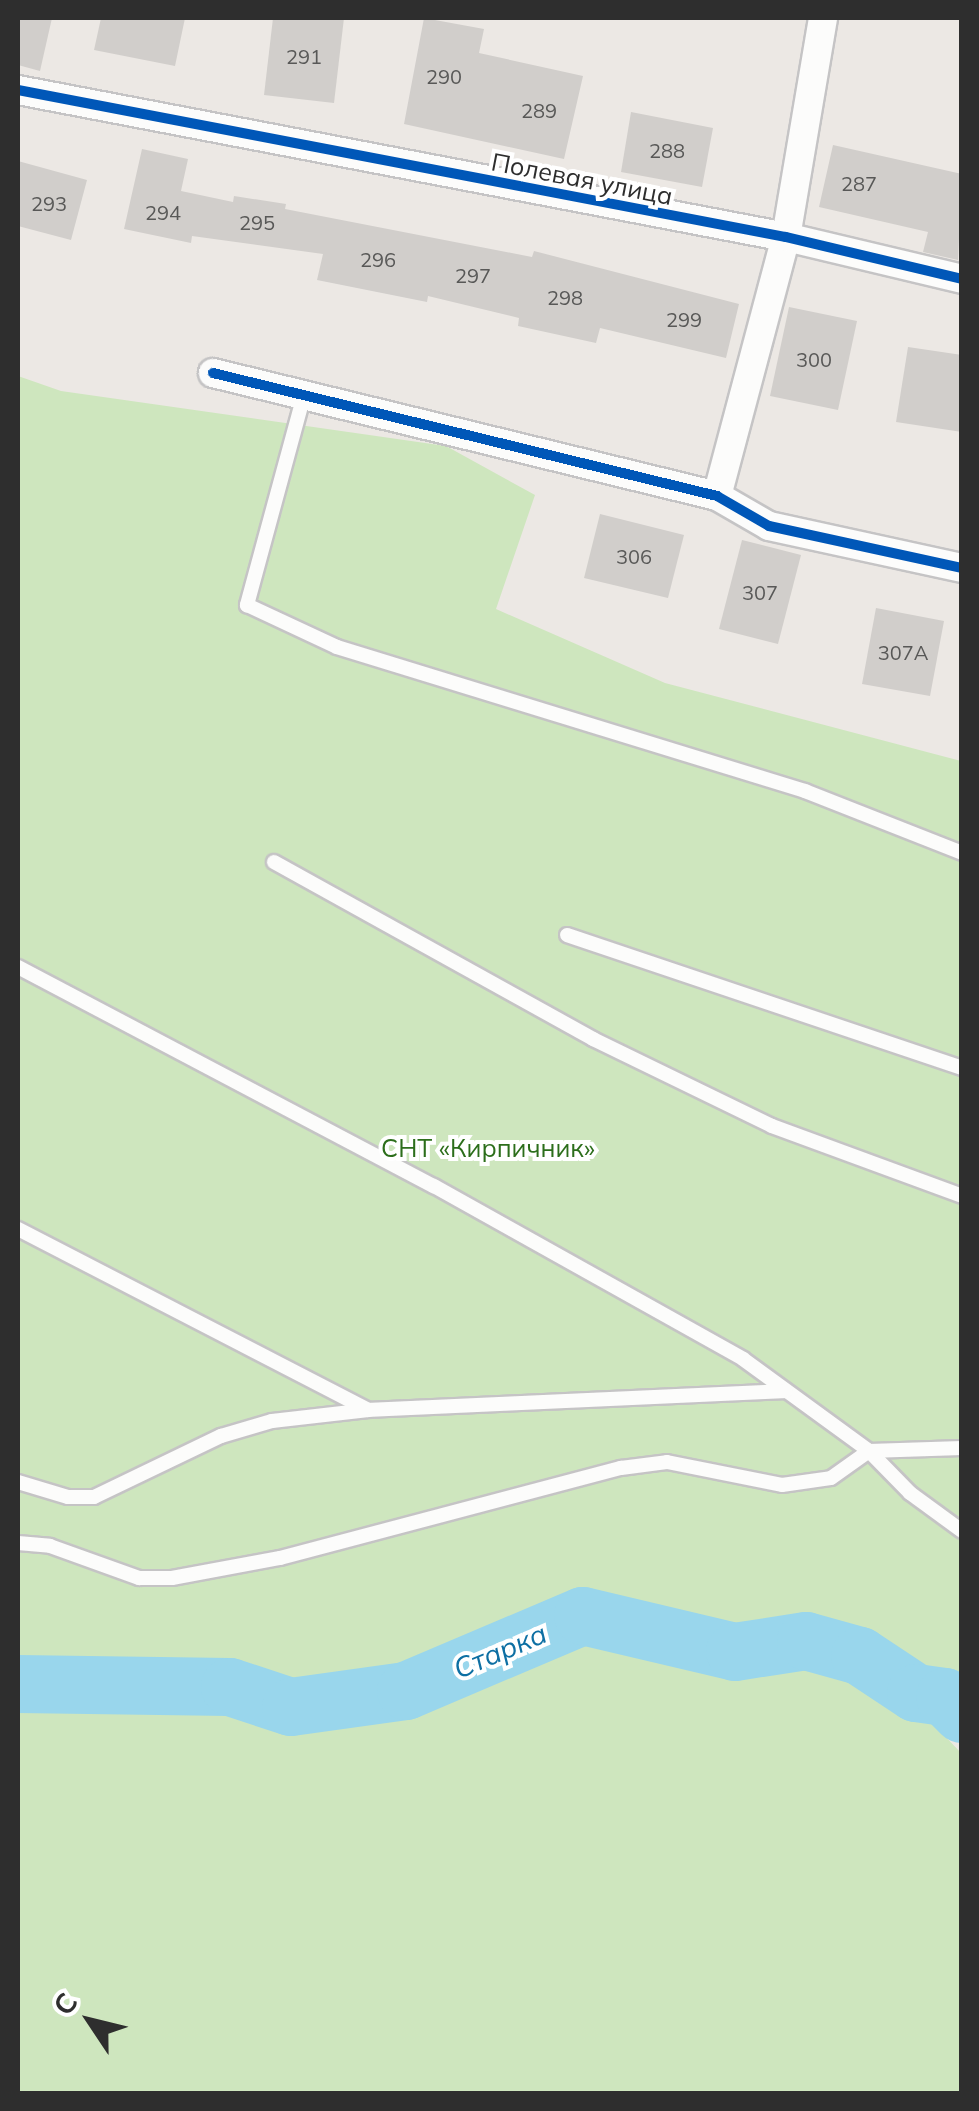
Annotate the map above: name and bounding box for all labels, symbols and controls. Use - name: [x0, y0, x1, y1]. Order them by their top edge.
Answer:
- house number: 291: [286, 44, 322, 68]
- house number: 290: [426, 64, 462, 88]
- house number: 289: [521, 98, 557, 122]
- house number: 288: [649, 138, 685, 162]
- street label: Полевая улица: [489, 147, 675, 211]
- house number: 287: [841, 171, 877, 195]
- house number: 293: [31, 191, 67, 215]
- house number: 294: [145, 200, 181, 224]
- house number: 295: [239, 210, 275, 234]
- house number: 296: [360, 247, 396, 271]
- house number: 297: [455, 263, 491, 287]
- house number: 298: [547, 285, 583, 309]
- house number: 299: [666, 307, 702, 331]
- house number: 300: [796, 347, 832, 371]
- house number: 306: [616, 544, 652, 568]
- house number: 307: [742, 580, 778, 604]
- house number: 307А: [878, 640, 928, 664]
- park label: СНТ «Кирпичник»: [381, 1133, 595, 1163]
- water label: Старка: [448, 1616, 552, 1686]
- north arrow: [40, 1971, 140, 2071]
- text: С: [45, 1986, 85, 2021]

